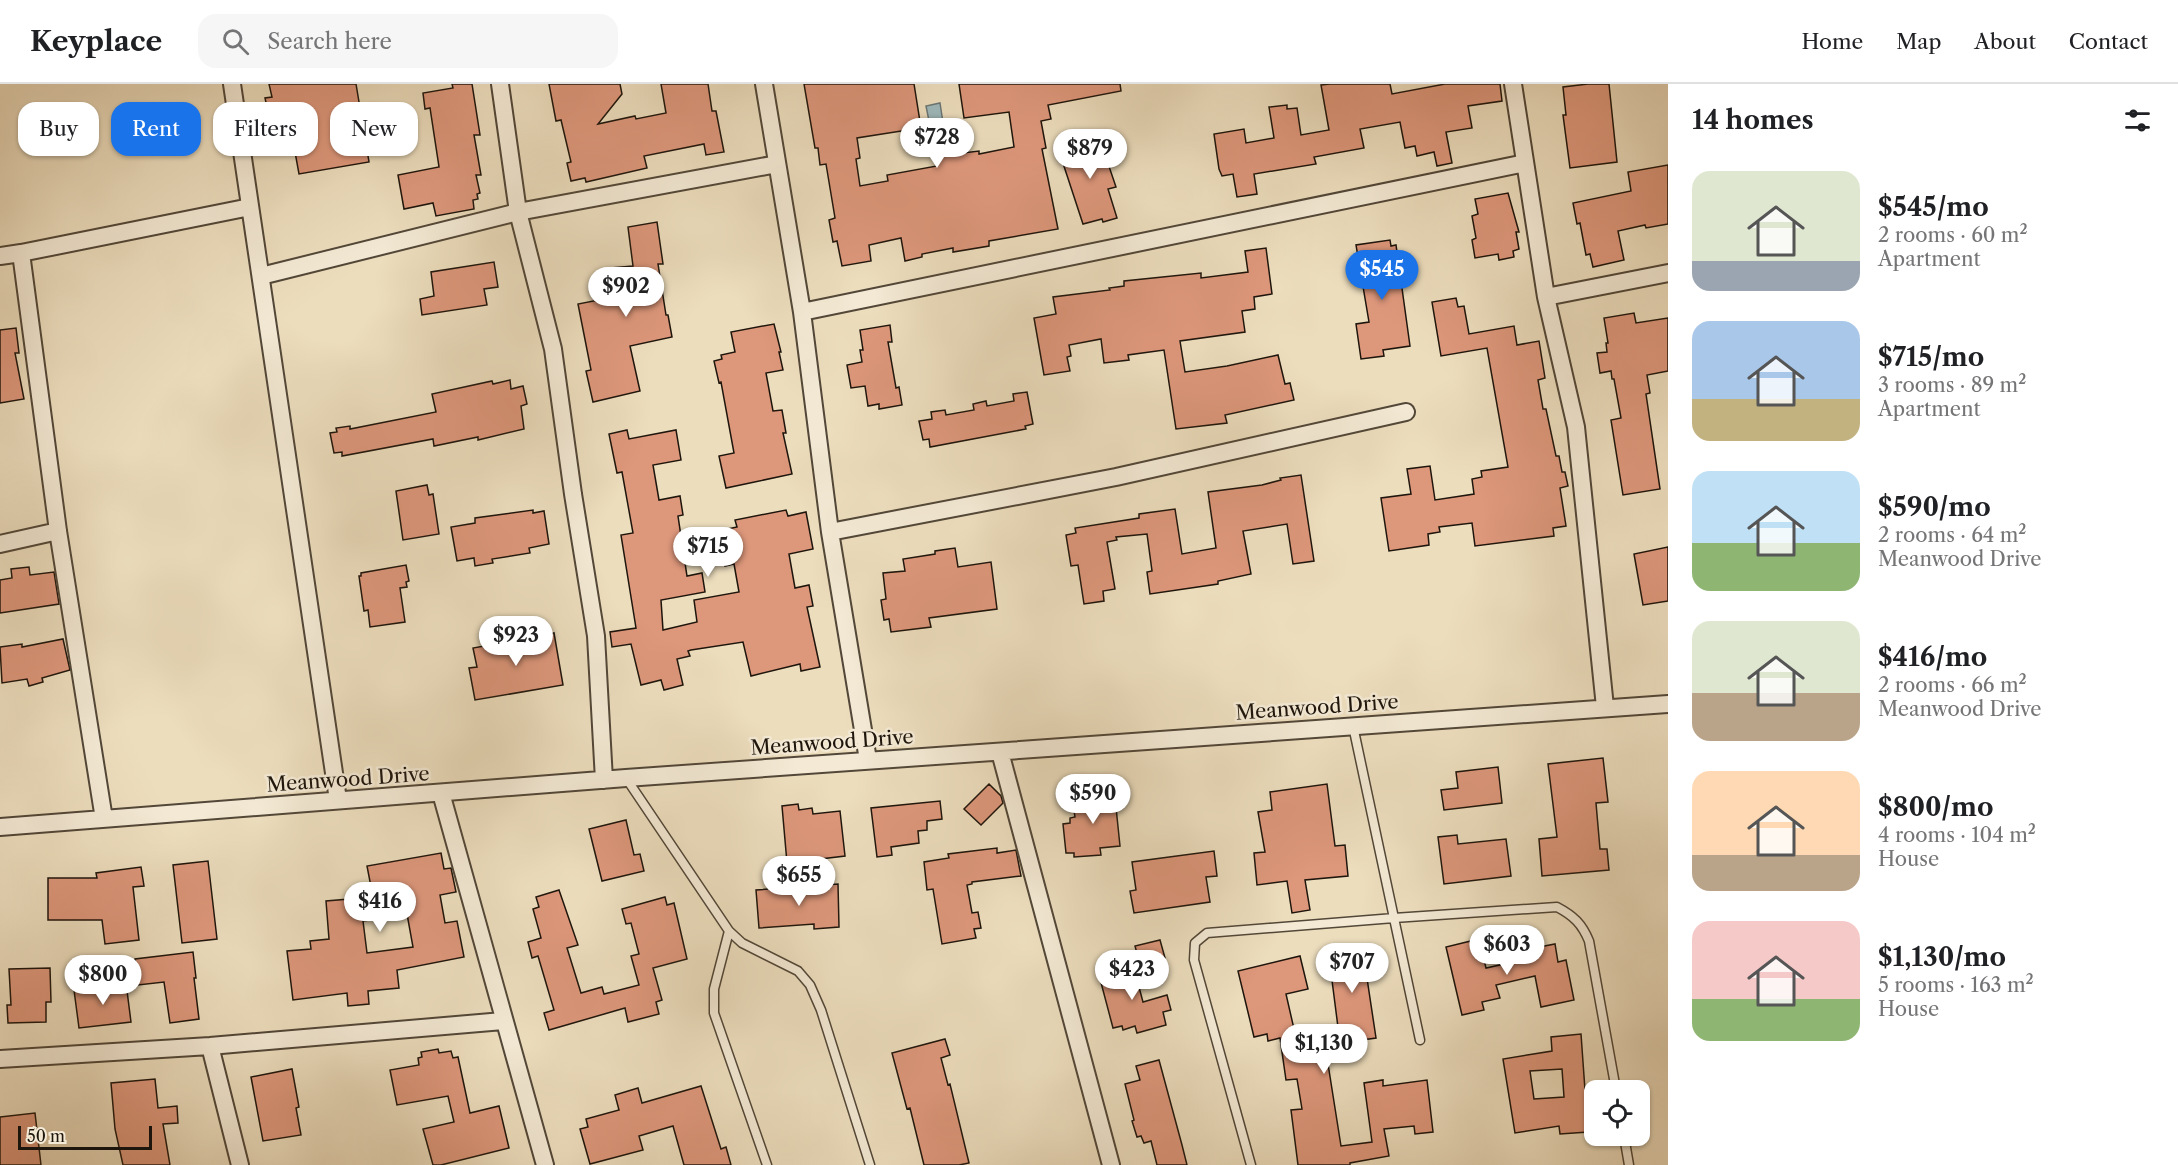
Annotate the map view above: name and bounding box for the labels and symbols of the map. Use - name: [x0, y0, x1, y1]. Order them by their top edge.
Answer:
- pin: $728: [901, 118, 973, 169]
- pin: $879: [1054, 129, 1126, 180]
- pin: $545: [1346, 250, 1418, 301]
- pin: $902: [590, 267, 662, 318]
- pin: $715: [672, 527, 744, 578]
- pin: $923: [480, 616, 552, 667]
- street label: Meanwood Drive: [1235, 689, 1399, 725]
- street label: Meanwood Drive: [750, 724, 914, 760]
- street label: Meanwood Drive: [266, 761, 430, 797]
- pin: $590: [1057, 774, 1129, 825]
- pin: $655: [763, 856, 835, 907]
- pin: $416: [344, 882, 416, 933]
- pin: $603: [1471, 925, 1543, 976]
- pin: $707: [1316, 943, 1388, 994]
- pin: $423: [1096, 950, 1168, 1001]
- pin: $800: [67, 955, 139, 1006]
- pin: $1,130: [1275, 1024, 1373, 1075]
- scale bar: [18, 1123, 152, 1150]

